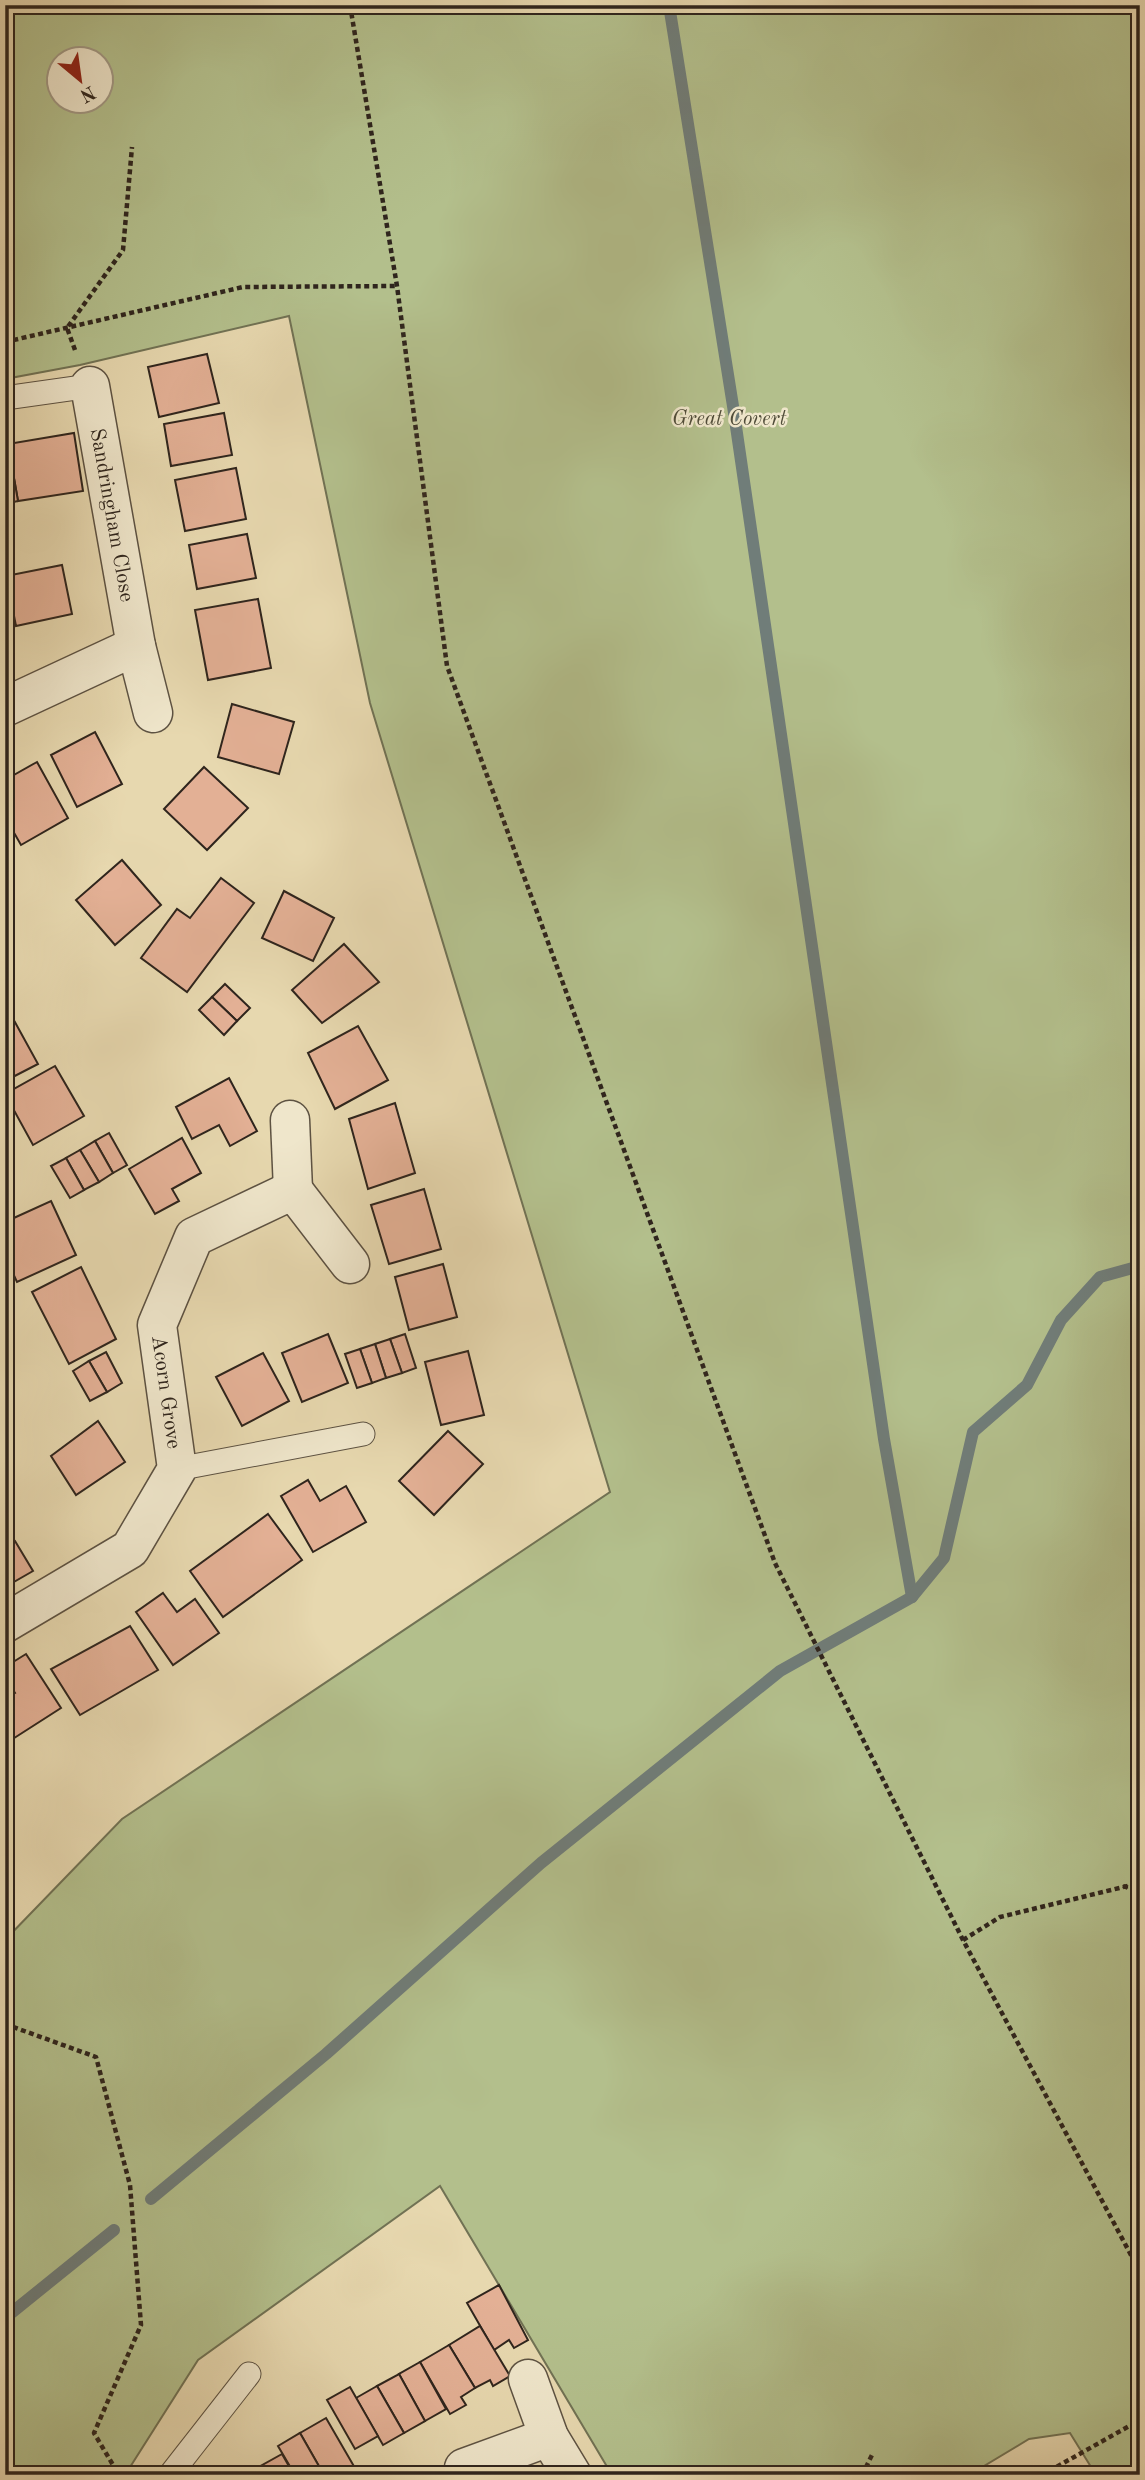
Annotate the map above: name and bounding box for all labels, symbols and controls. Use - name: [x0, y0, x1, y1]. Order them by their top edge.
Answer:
- north arrow: [46, 46, 116, 116]
- text: N: [76, 81, 98, 105]
- park label: Great Covert: [672, 409, 787, 430]
- street label: Sandringham Close: [86, 427, 137, 604]
- street label: Acorn Grove: [147, 1334, 184, 1450]

